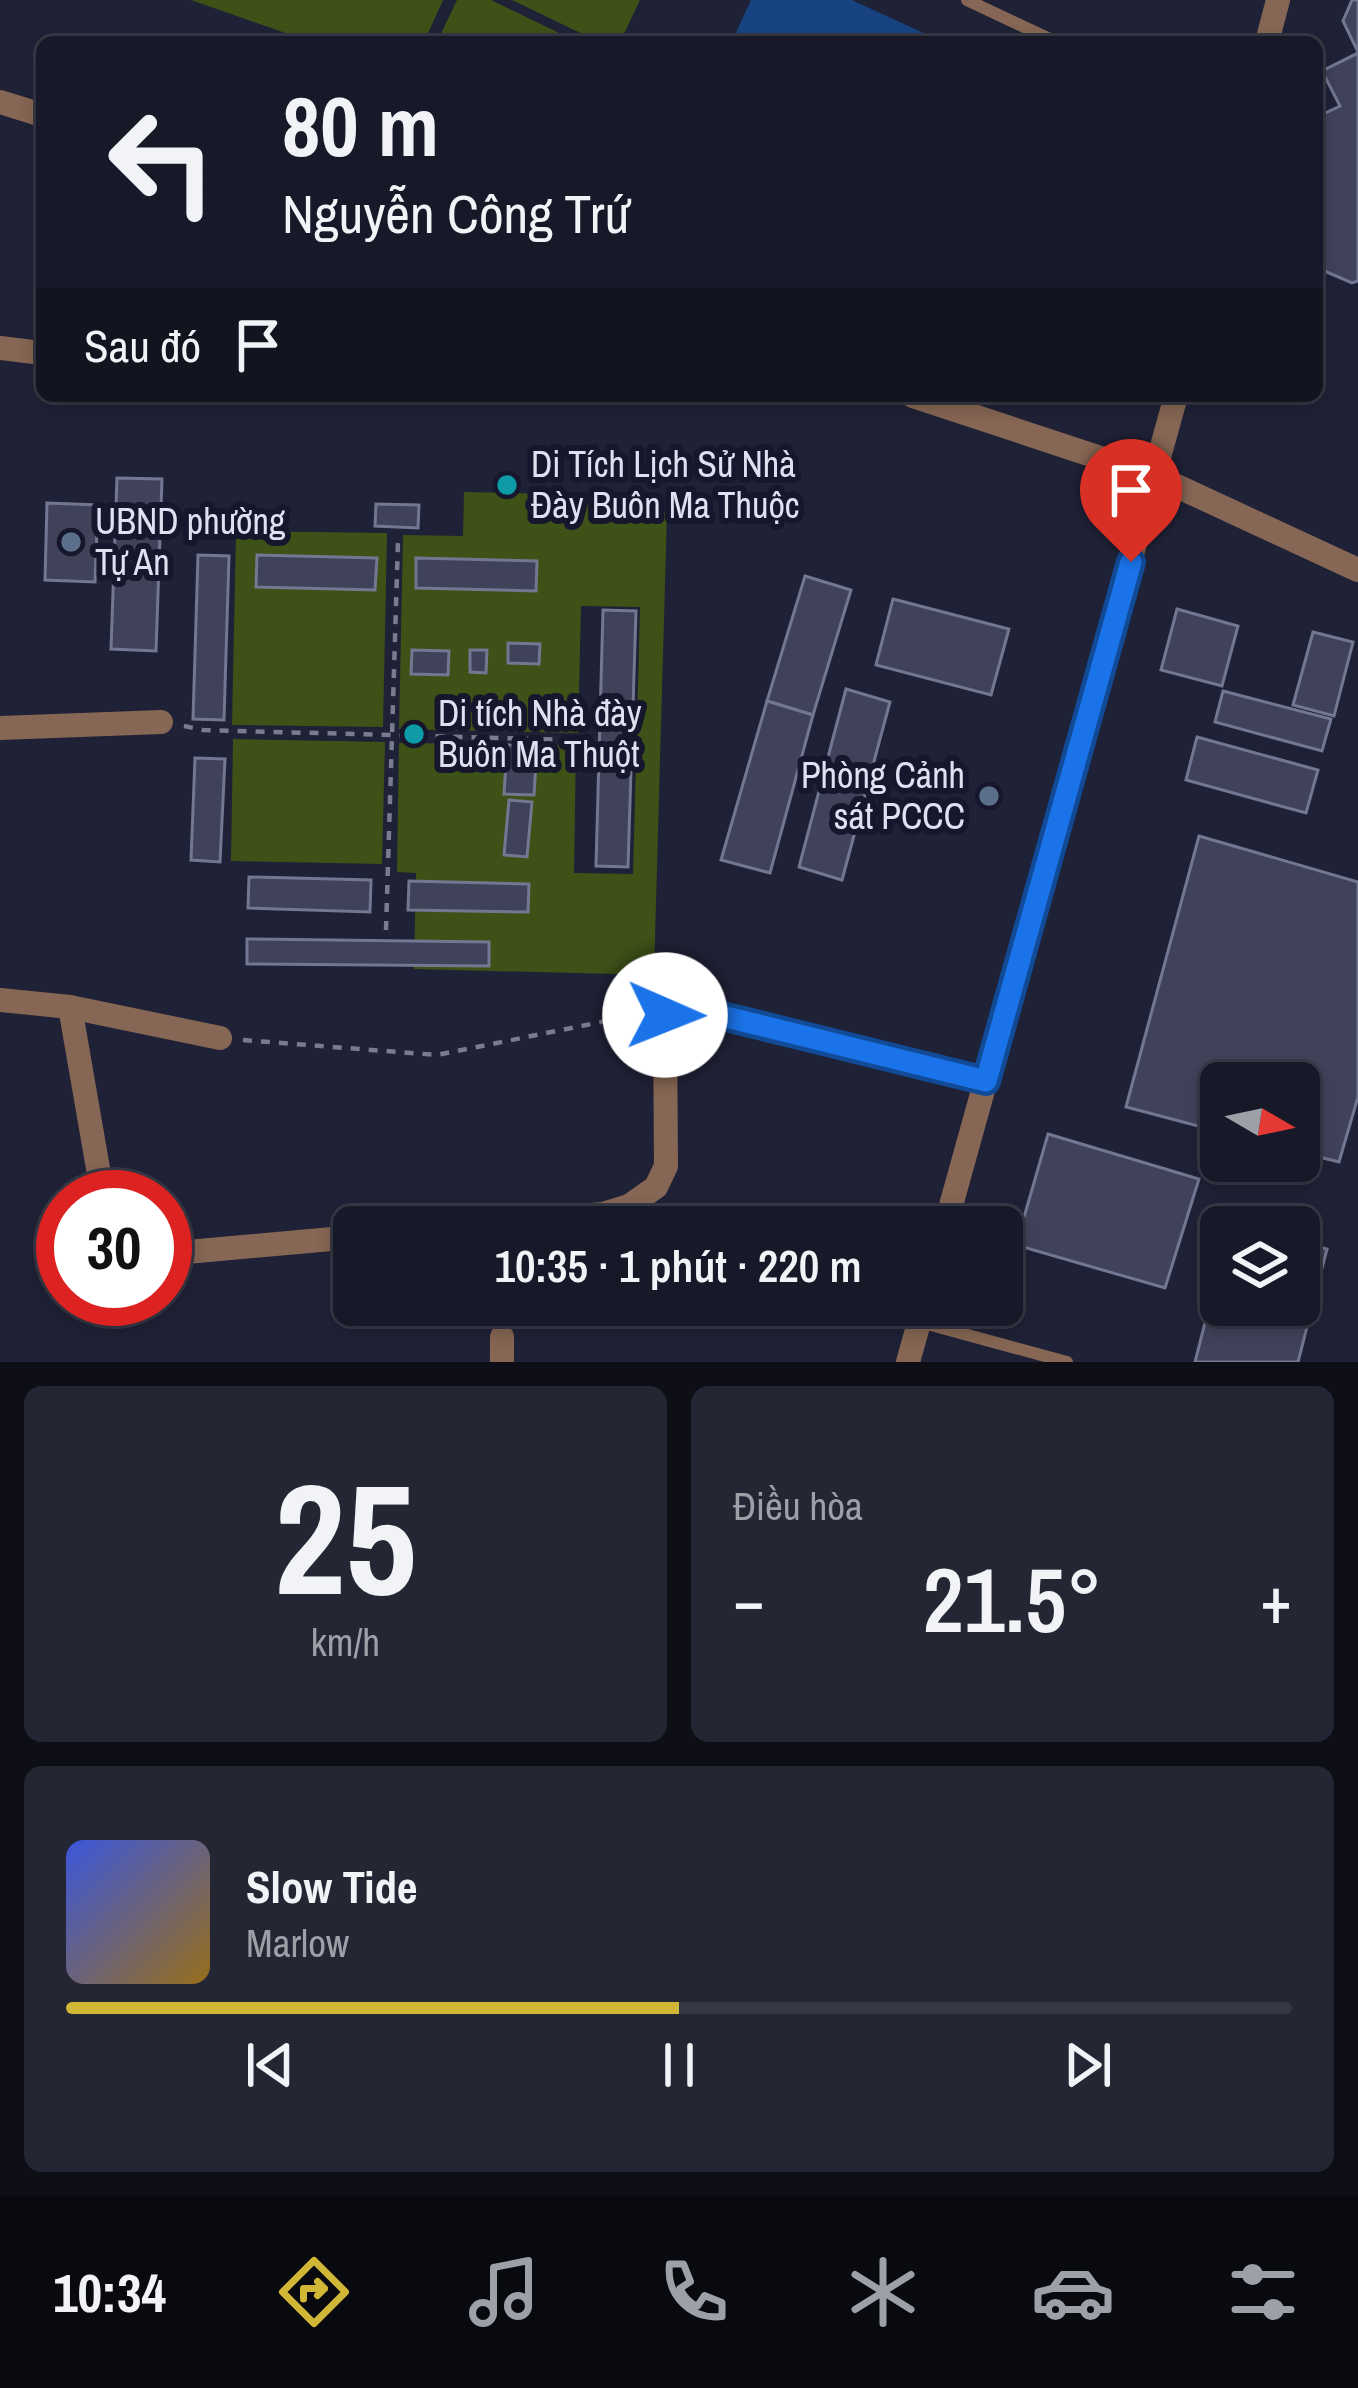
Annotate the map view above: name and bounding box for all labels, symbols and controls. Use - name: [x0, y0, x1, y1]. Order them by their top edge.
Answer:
- text: 80 m: [282, 69, 439, 182]
- icon: left: [84, 84, 240, 240]
- text: Nguyễn Công Trứ: [282, 177, 629, 250]
- icon: arrive: [225, 312, 291, 378]
- text: Sau đó: [84, 315, 201, 376]
- pin: [1080, 439, 1182, 562]
- place label: Di Tích Lịch Sử Nhà Đày Buôn Ma Thuộc: [531, 440, 800, 529]
- icon: arrive: [1098, 457, 1164, 523]
- marker: Di Tích Lịch Sử Nhà Đày Buôn Ma Thuộc: [494, 472, 520, 498]
- place label: UBND phường Tự An: [95, 497, 286, 586]
- marker: UBND phường Tự An: [58, 529, 84, 555]
- place label: Di tích Nhà đày Buôn Ma Thuột: [438, 689, 642, 778]
- marker: Di tích Nhà đày Buôn Ma Thuột: [401, 721, 427, 747]
- place label: Phòng Cảnh sát PCCC: [801, 751, 965, 840]
- marker: Phòng Cảnh sát PCCC: [976, 783, 1002, 809]
- position arrow: [602, 952, 728, 1078]
- north arrow: [1200, 1062, 1320, 1182]
- map controls: [1200, 1062, 1320, 1326]
- speed limit sign: 30: [36, 1170, 192, 1326]
- button: layers: [1200, 1206, 1320, 1326]
- text: 10:35 · 1 phút · 220 m: [494, 1235, 862, 1296]
- text: 25: [274, 1433, 417, 1643]
- text: Điều hòa: [733, 1480, 863, 1532]
- text: 21.5°: [923, 1539, 1102, 1660]
- text: −: [733, 1555, 765, 1644]
- text: +: [1260, 1555, 1292, 1644]
- text: km/h: [311, 1616, 380, 1668]
- text: Slow Tide: [246, 1856, 418, 1917]
- text: Marlow: [246, 1917, 349, 1969]
- icon: previous: [237, 2032, 303, 2098]
- icon: pause: [646, 2032, 712, 2098]
- icon: next: [1055, 2032, 1121, 2098]
- icon: directions: [272, 2250, 356, 2334]
- icon: music: [462, 2250, 546, 2334]
- icon: phone: [652, 2250, 736, 2334]
- icon: climate: [841, 2250, 925, 2334]
- icon: car: [1031, 2250, 1115, 2334]
- icon: filters: [1221, 2250, 1305, 2334]
- text: 10:34: [53, 2256, 166, 2329]

